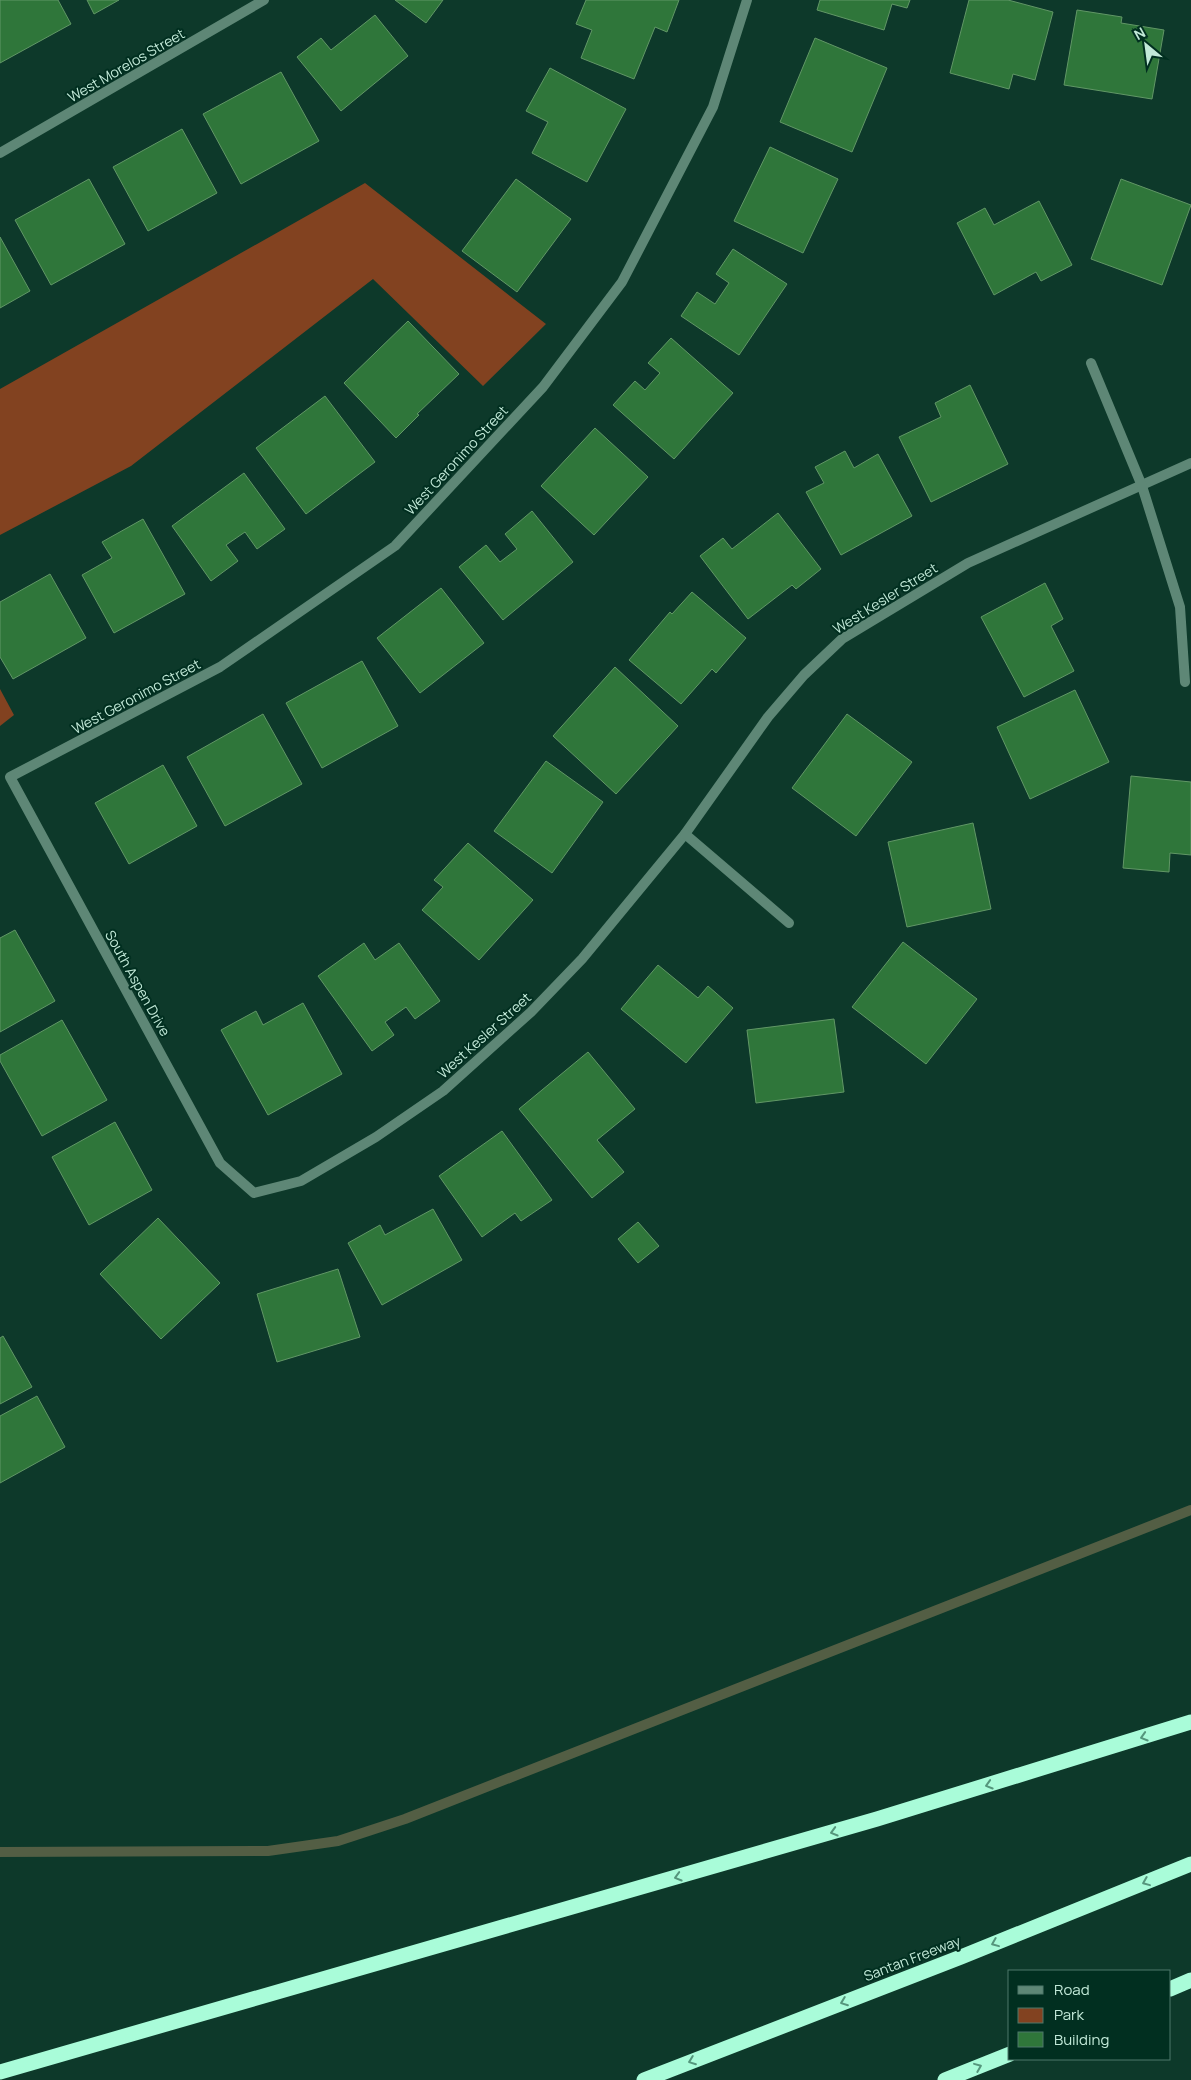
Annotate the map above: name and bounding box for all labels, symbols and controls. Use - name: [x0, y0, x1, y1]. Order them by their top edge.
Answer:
- north arrow: [1121, 20, 1171, 70]
- text: N: [1130, 22, 1148, 44]
- street label: West Morelos Street: [64, 24, 188, 106]
- street label: West Geronimo Street: [400, 401, 512, 519]
- street label: West Kesler Street: [829, 558, 941, 638]
- street label: West Geronimo Street: [68, 654, 204, 738]
- street label: South Aspen Drive: [101, 927, 175, 1039]
- street label: West Kesler Street: [433, 988, 535, 1082]
- one-way arrow: [1141, 1731, 1149, 1741]
- one-way arrow: [986, 1779, 994, 1789]
- one-way arrow: [830, 1826, 838, 1836]
- one-way arrow: [674, 1871, 682, 1881]
- one-way arrow: [1142, 1876, 1151, 1887]
- street label: Santan Freeway: [861, 1931, 964, 1985]
- one-way arrow: [991, 1937, 1000, 1948]
- legend: [1008, 1970, 1171, 2060]
- text: Road: [1054, 1979, 1090, 2000]
- one-way arrow: [840, 1996, 849, 2007]
- text: Park: [1054, 2004, 1084, 2025]
- text: Building: [1054, 2029, 1109, 2050]
- one-way arrow: [689, 2055, 697, 2065]
- one-way arrow: [973, 2063, 981, 2073]

